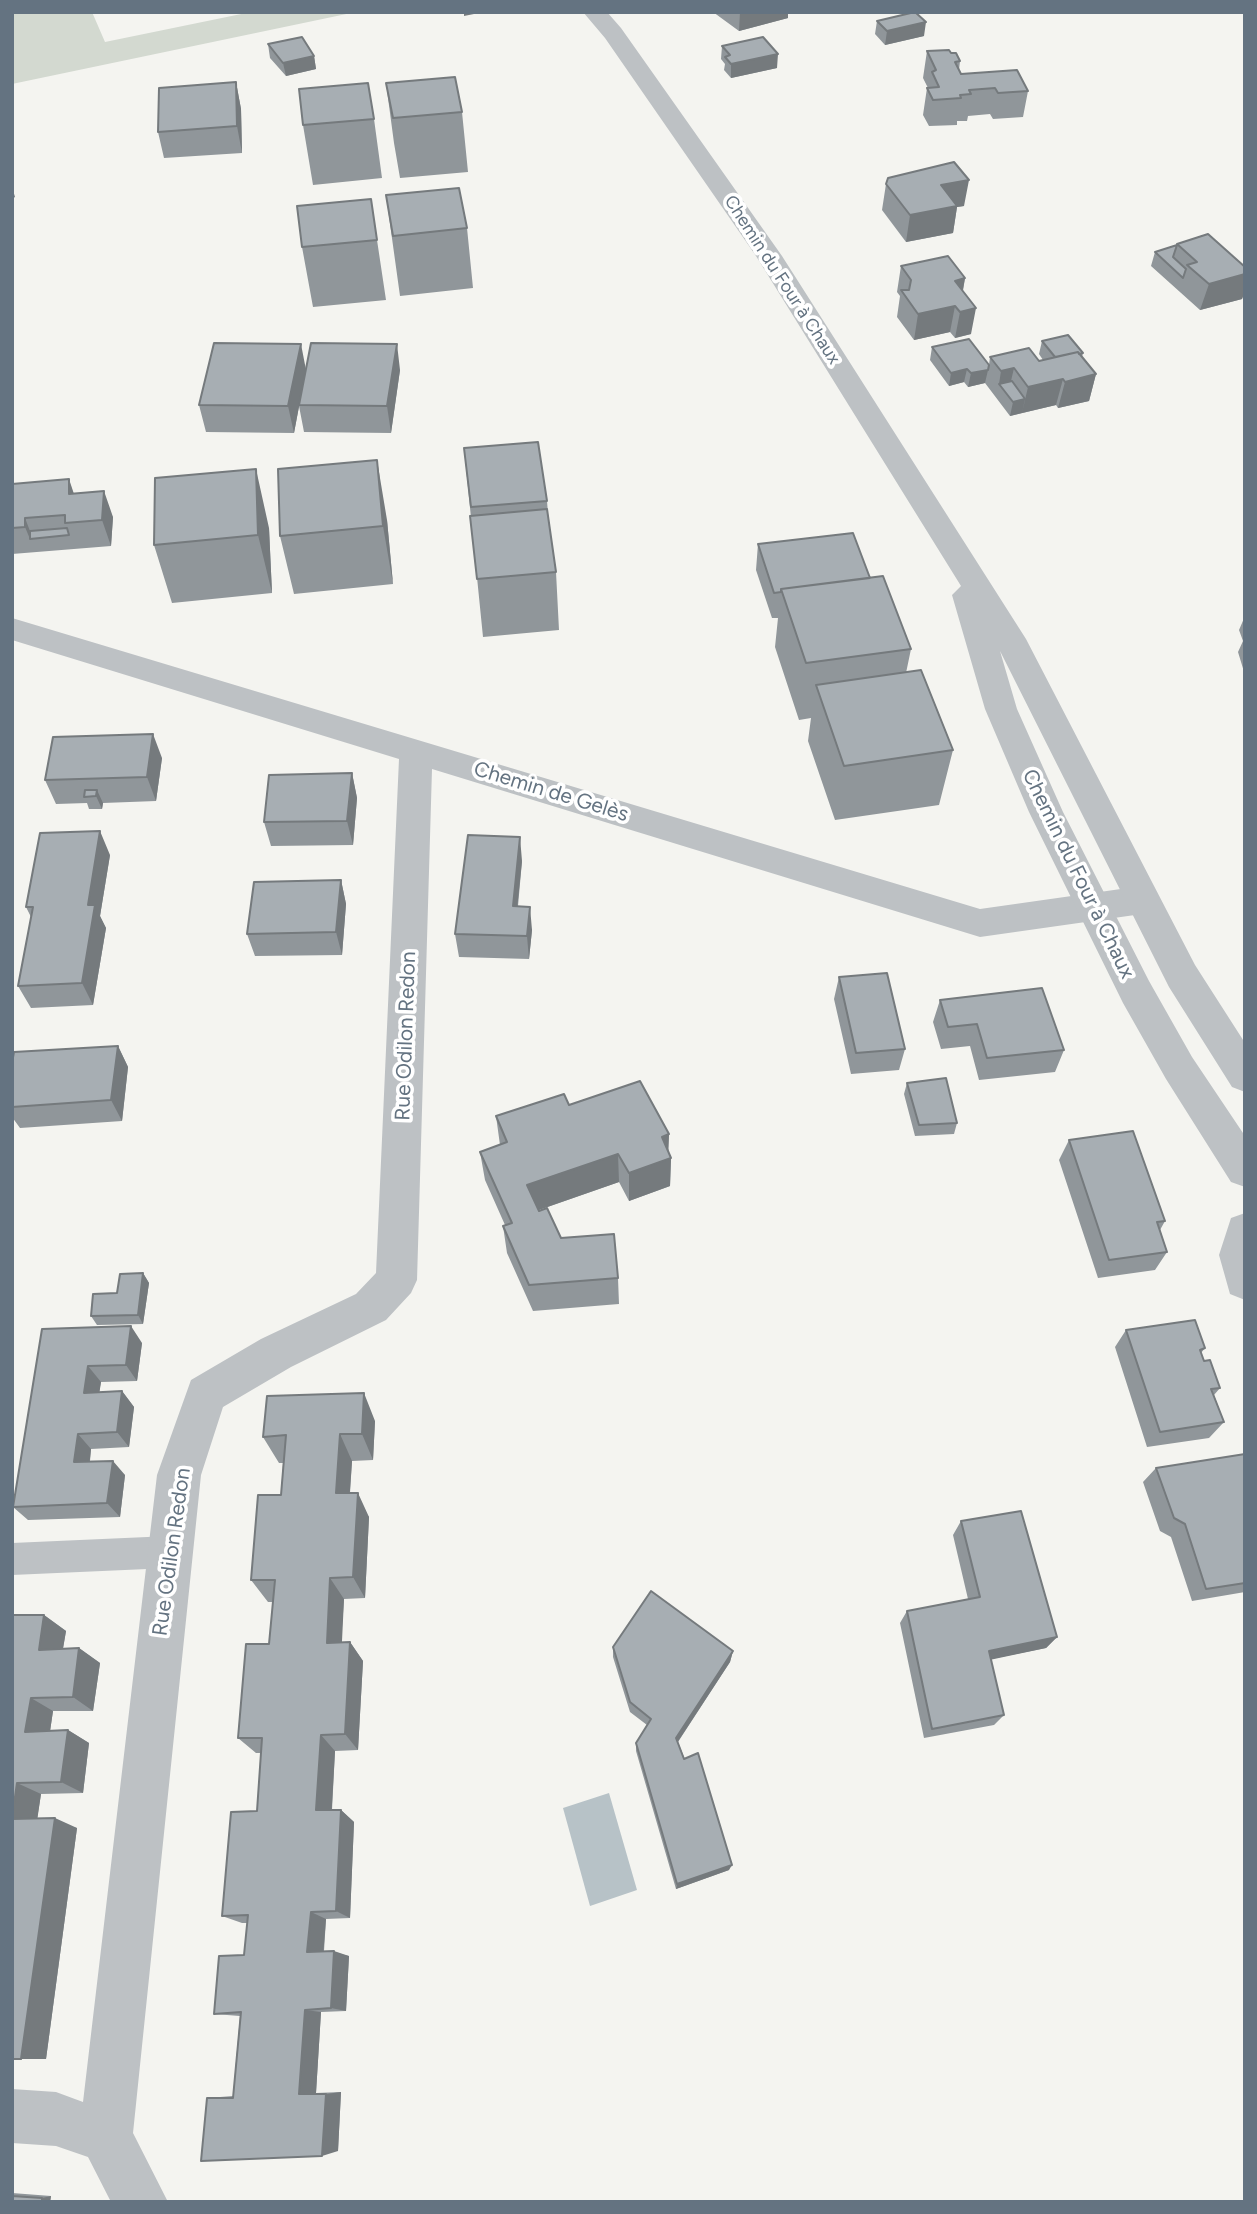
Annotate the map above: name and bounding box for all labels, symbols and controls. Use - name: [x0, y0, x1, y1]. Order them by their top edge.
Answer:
- street label: Chemin du Four à Chaux: [719, 192, 845, 368]
- street label: Chemin de Gelès: [471, 757, 631, 827]
- street label: Chemin du Four à Chaux: [1016, 765, 1140, 983]
- street label: Rue Odilon Redon: [390, 951, 422, 1121]
- street label: Rue Odilon Redon: [148, 1466, 196, 1638]

